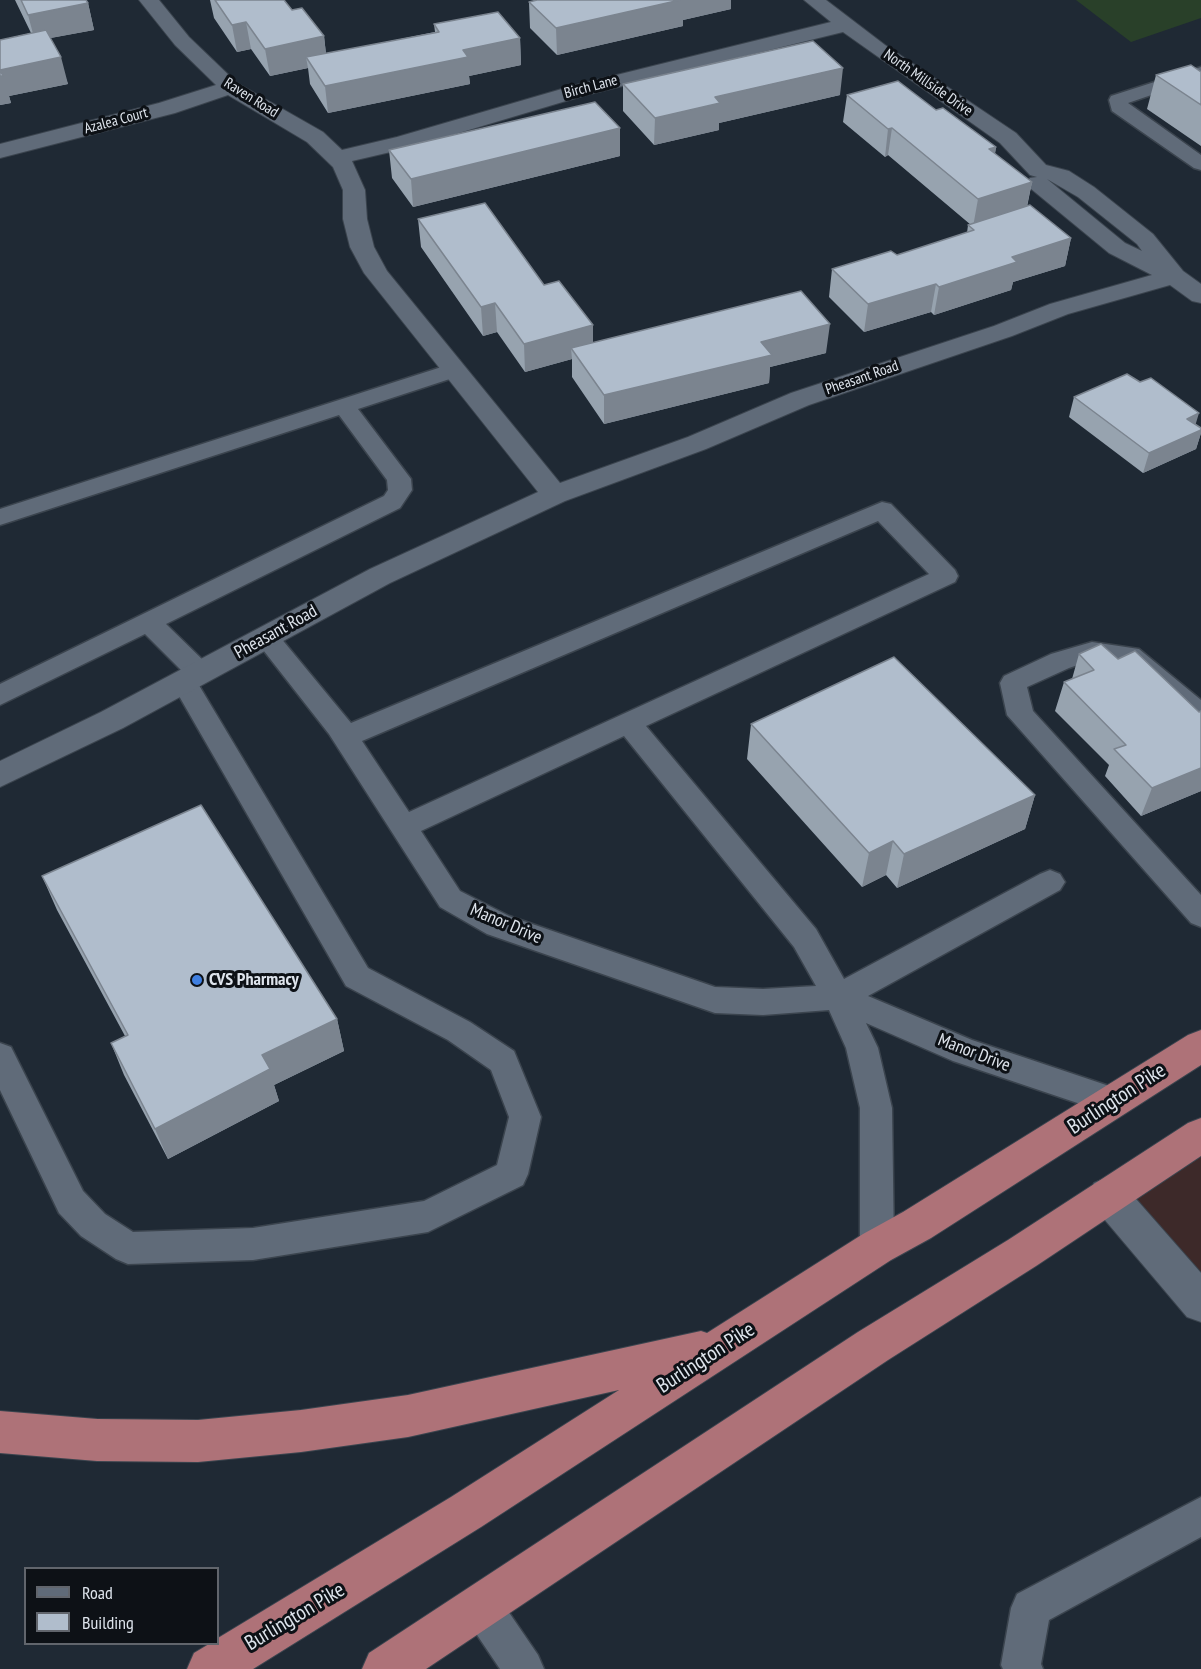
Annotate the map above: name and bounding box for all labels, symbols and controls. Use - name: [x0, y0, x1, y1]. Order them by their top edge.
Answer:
- street label: North Millside Drive: [880, 46, 976, 120]
- street label: Birch Lane: [562, 71, 620, 103]
- street label: Raven Road: [221, 74, 281, 122]
- street label: Azalea Court: [82, 104, 150, 138]
- street label: Pheasant Road: [823, 357, 901, 399]
- street label: Pheasant Road: [231, 600, 321, 664]
- street label: Manor Drive: [467, 899, 545, 949]
- place label: CVS Pharmacy: [209, 969, 299, 991]
- marker: CVS Pharmacy: [190, 973, 204, 987]
- street label: Manor Drive: [935, 1029, 1013, 1077]
- street label: Burlington Pike: [1063, 1058, 1171, 1140]
- street label: Burlington Pike: [652, 1317, 760, 1399]
- legend: [24, 1567, 219, 1645]
- street label: Burlington Pike: [241, 1577, 349, 1657]
- text: Road: [82, 1581, 113, 1604]
- text: Building: [82, 1611, 134, 1634]

